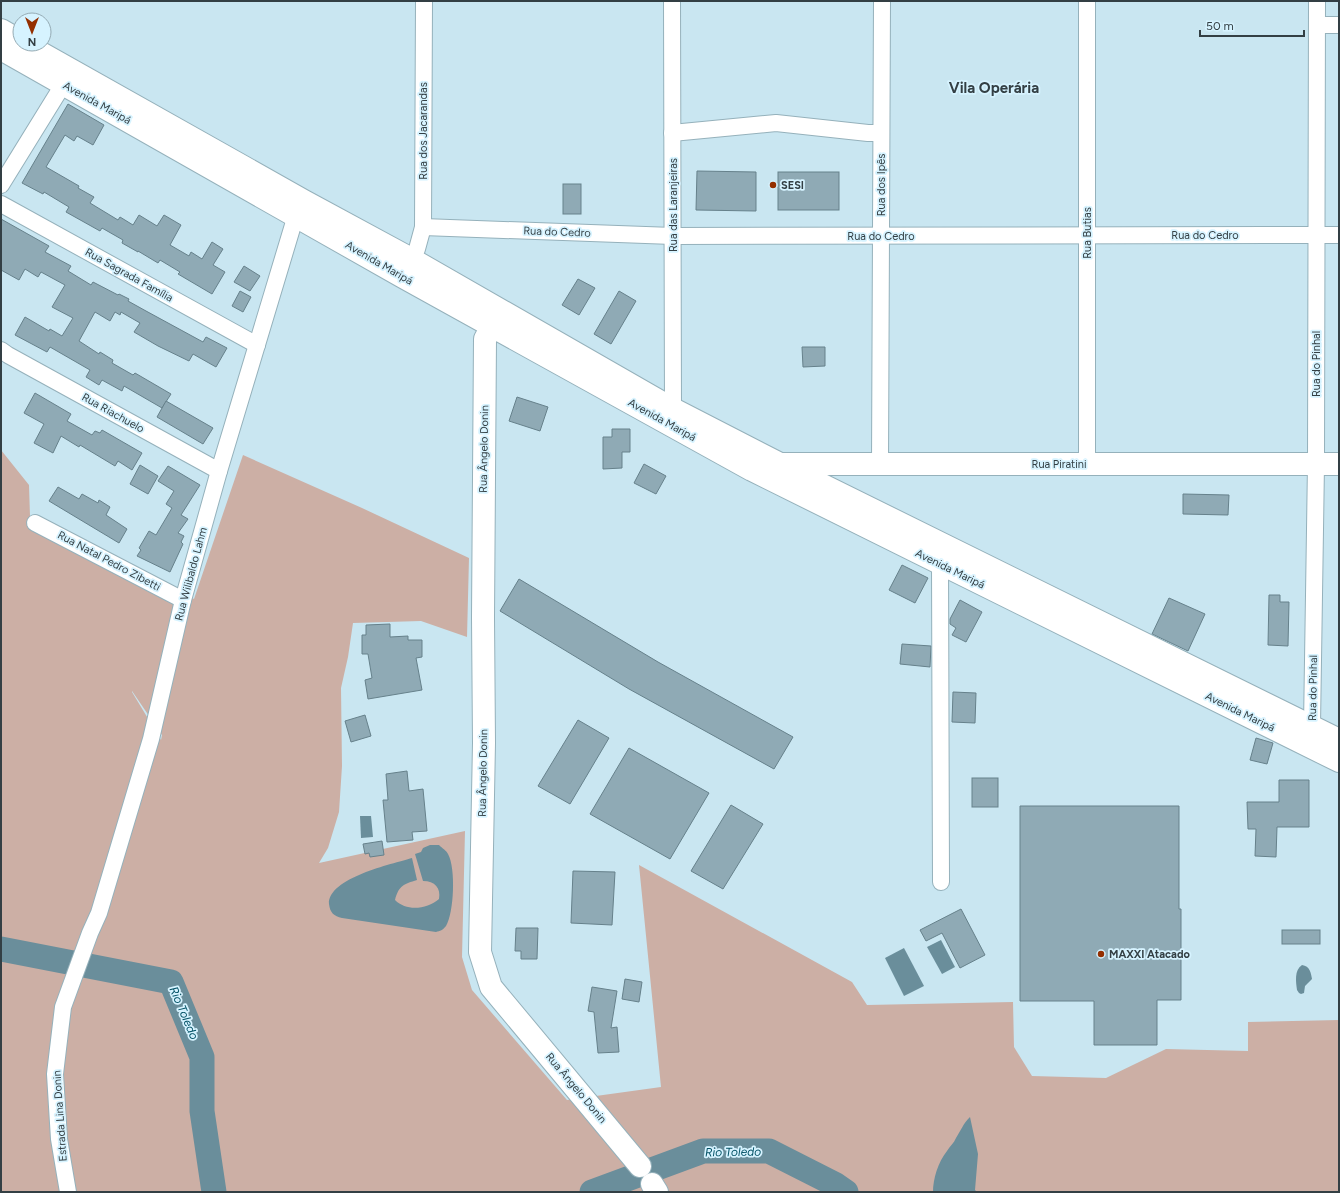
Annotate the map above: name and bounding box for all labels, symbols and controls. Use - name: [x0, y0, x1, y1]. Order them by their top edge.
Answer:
- north arrow: [12, 12, 52, 52]
- scale bar: [1200, 12, 1304, 38]
- text: 50 m: [1206, 19, 1234, 33]
- text: N: [28, 35, 36, 48]
- street label: Avenida Maripá: [61, 79, 133, 127]
- district label: Vila Operária: [949, 79, 1039, 97]
- street label: Rua dos Jacarandas: [417, 82, 430, 180]
- street label: Rua dos Ipês: [875, 154, 888, 216]
- street label: Rua das Laranjeiras: [667, 158, 680, 252]
- place label: SESI: [781, 179, 804, 192]
- marker: SESI: [768, 180, 778, 190]
- street label: Rua Butias: [1081, 207, 1094, 259]
- street label: Rua do Cedro: [523, 224, 591, 240]
- street label: Rua do Cedro: [1171, 229, 1239, 242]
- street label: Rua do Cedro: [847, 230, 915, 243]
- street label: Avenida Maripá: [343, 238, 415, 288]
- street label: Rua Sagrada Família: [83, 245, 175, 305]
- street label: Rua do Pinhal: [1310, 331, 1323, 397]
- street label: Rua Riachuelo: [79, 390, 147, 436]
- street label: Avenida Maripá: [626, 396, 698, 444]
- street label: Rua Ângelo Donin: [476, 405, 491, 493]
- street label: Rua Piratini: [1032, 458, 1087, 471]
- street label: Rua Wilibaldo Lahm: [172, 526, 210, 622]
- street label: Rua Natal Pedro Zibetti: [55, 528, 163, 594]
- street label: Avenida Maripá: [913, 547, 987, 591]
- street label: Rua do Pinhal: [1306, 655, 1320, 721]
- street label: Avenida Maripá: [1203, 690, 1277, 734]
- street label: Rua Ângelo Donin: [475, 729, 490, 817]
- place label: MAXXI Atacado: [1109, 948, 1190, 961]
- marker: MAXXI Atacado: [1096, 949, 1106, 959]
- water label: Rio Toledo: [167, 984, 201, 1042]
- street label: Rua Ângelo Donin: [543, 1050, 610, 1126]
- street label: Estrada Lina Donin: [50, 1070, 70, 1162]
- water label: Rio Toledo: [705, 1145, 761, 1159]

